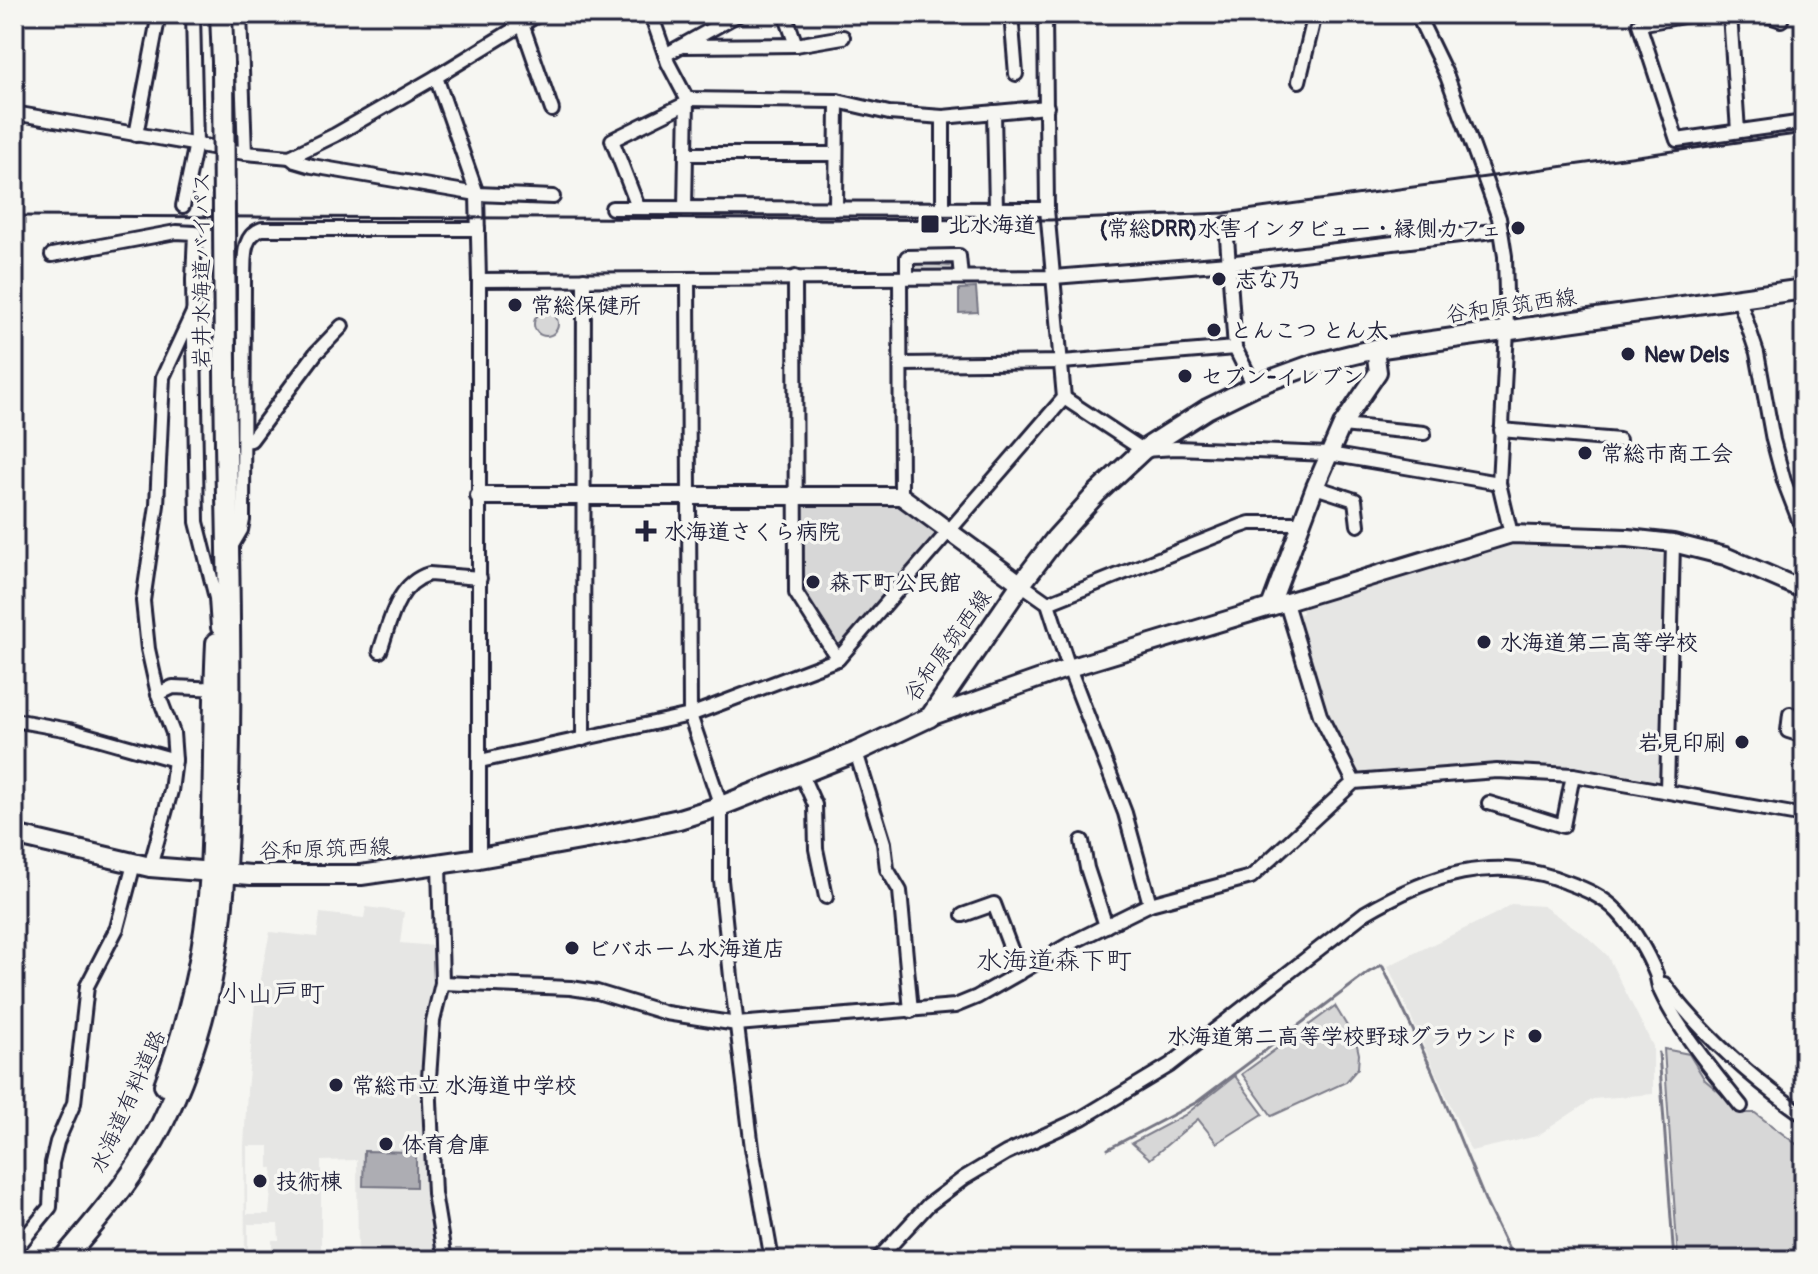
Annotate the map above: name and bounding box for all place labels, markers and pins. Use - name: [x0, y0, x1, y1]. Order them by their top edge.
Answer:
- place label: 北水海道: [948, 211, 1036, 239]
- marker: 北水海道: [919, 213, 941, 235]
- place label: (常総DRR)水害インタビュー・縁側カフェ: [1100, 215, 1502, 243]
- marker: (常総DRR)水害インタビュー・縁側カフェ: [1509, 219, 1527, 237]
- place label: 志な乃: [1235, 266, 1301, 294]
- marker: 志な乃: [1210, 270, 1228, 288]
- place label: 常総保健所: [531, 292, 641, 320]
- marker: 常総保健所: [506, 296, 524, 314]
- place label: とんこつ とん太: [1230, 317, 1388, 345]
- marker: とんこつ とん太: [1205, 321, 1223, 339]
- place label: New Dels: [1644, 341, 1729, 369]
- marker: New Dels: [1619, 345, 1637, 363]
- place label: セブン-イレブン: [1201, 363, 1364, 391]
- marker: セブン-イレブン: [1176, 367, 1194, 385]
- place label: 常総市商工会: [1601, 440, 1733, 468]
- marker: 常総市商工会: [1576, 444, 1594, 462]
- place label: 水海道さくら病院: [664, 518, 840, 546]
- marker: 水海道さくら病院: [635, 520, 657, 542]
- place label: 森下町公民館: [829, 569, 961, 597]
- marker: 森下町公民館: [804, 573, 822, 591]
- place label: 水海道第二高等学校: [1500, 629, 1698, 657]
- marker: 水海道第二高等学校: [1475, 633, 1493, 651]
- place label: 岩見印刷: [1638, 729, 1726, 757]
- marker: 岩見印刷: [1733, 733, 1751, 751]
- place label: ビバホーム水海道店: [588, 935, 785, 963]
- marker: ビバホーム水海道店: [563, 939, 581, 957]
- place label: 水海道第二高等学校野球グラウンド: [1167, 1023, 1519, 1051]
- marker: 水海道第二高等学校野球グラウンド: [1526, 1027, 1544, 1045]
- place label: 常総市立 水海道中学校: [352, 1072, 577, 1100]
- marker: 常総市立 水海道中学校: [327, 1076, 345, 1094]
- place label: 体育倉庫: [402, 1131, 490, 1159]
- marker: 体育倉庫: [377, 1135, 395, 1153]
- place label: 技術棟: [276, 1168, 342, 1196]
- marker: 技術棟: [251, 1172, 269, 1190]

